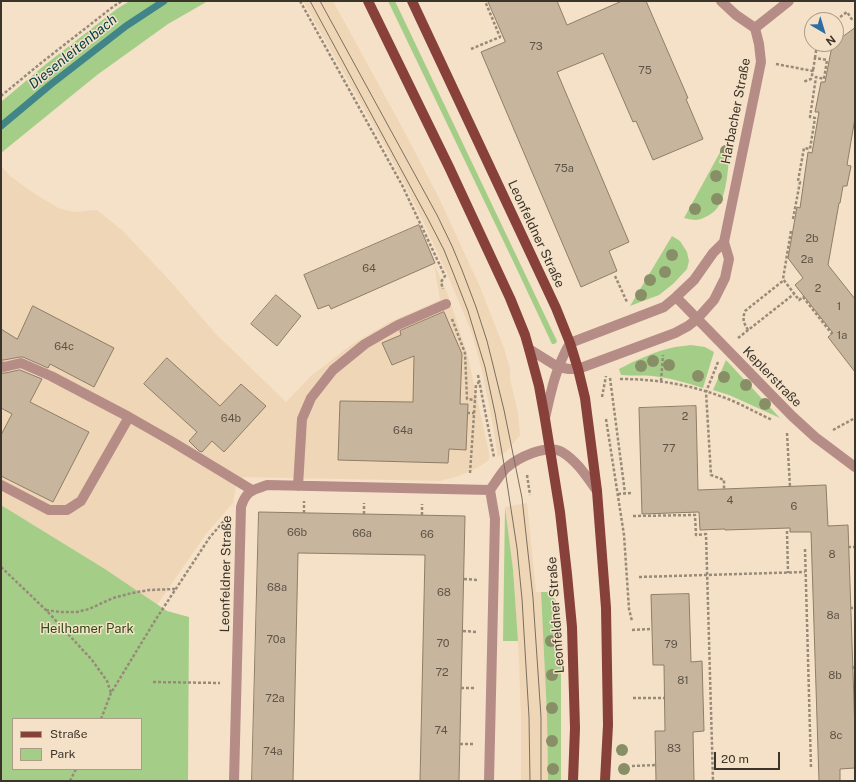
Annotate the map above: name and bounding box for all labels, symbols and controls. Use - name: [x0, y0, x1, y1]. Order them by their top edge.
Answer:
- water label: Diesenleitenbach: [25, 11, 121, 93]
- north arrow: [804, 12, 844, 52]
- text: N: [824, 33, 838, 48]
- house number: 73: [529, 40, 543, 54]
- street label: Harbacher Straße: [718, 57, 754, 165]
- house number: 75: [638, 64, 652, 78]
- house number: 75a: [554, 162, 574, 176]
- street label: Leonfeldner Straße: [504, 178, 568, 290]
- house number: 2b: [805, 232, 819, 246]
- house number: 2a: [801, 253, 813, 267]
- house number: 64: [362, 262, 376, 276]
- house number: 2: [815, 282, 821, 296]
- house number: 1: [837, 300, 841, 314]
- house number: 1a: [837, 329, 847, 343]
- house number: 64c: [54, 340, 74, 354]
- street label: Keplerstraße: [739, 343, 805, 411]
- house number: 2: [682, 410, 688, 424]
- house number: 64b: [221, 412, 241, 426]
- house number: 64a: [393, 424, 413, 438]
- house number: 77: [662, 442, 676, 456]
- house number: 4: [727, 494, 733, 508]
- house number: 6: [791, 500, 797, 514]
- street label: Leonfeldner Straße: [217, 515, 235, 633]
- house number: 66b: [287, 526, 307, 540]
- house number: 66a: [352, 527, 372, 541]
- house number: 66: [420, 528, 434, 542]
- house number: 8: [828, 548, 836, 562]
- street label: Leonfeldner Straße: [544, 556, 568, 674]
- house number: 68a: [267, 581, 287, 595]
- house number: 68: [437, 586, 451, 600]
- house number: 8a: [826, 609, 840, 623]
- park label: Heilhamer Park: [40, 621, 134, 637]
- house number: 70a: [266, 633, 286, 647]
- house number: 70: [436, 637, 450, 651]
- house number: 79: [664, 638, 678, 652]
- house number: 72: [435, 666, 449, 680]
- house number: 8b: [828, 669, 842, 683]
- house number: 81: [677, 674, 689, 688]
- house number: 72a: [265, 692, 285, 706]
- legend: [12, 718, 142, 770]
- house number: 74: [434, 724, 448, 738]
- text: Straße: [50, 727, 87, 741]
- house number: 8c: [829, 729, 843, 743]
- house number: 83: [667, 742, 681, 756]
- scale bar: [716, 744, 782, 770]
- house number: 74a: [263, 745, 283, 759]
- text: Park: [50, 747, 76, 761]
- text: 20 m: [721, 752, 749, 766]

